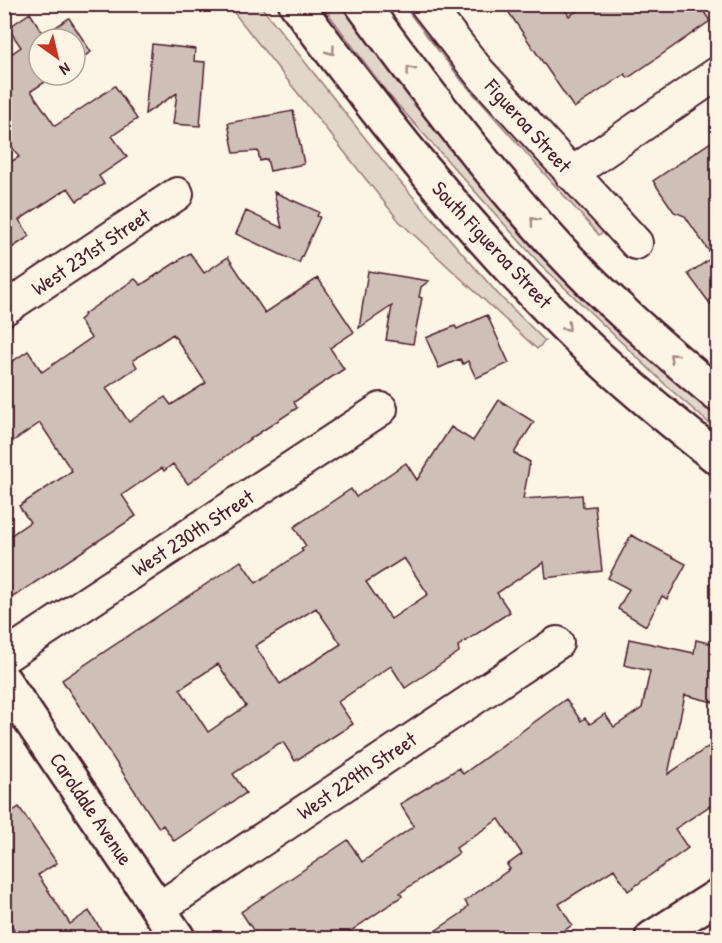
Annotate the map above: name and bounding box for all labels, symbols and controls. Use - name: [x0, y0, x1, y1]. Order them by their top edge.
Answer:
- north arrow: [27, 27, 87, 87]
- one-way arrow: [323, 45, 334, 56]
- text: N: [55, 58, 75, 81]
- one-way arrow: [407, 66, 418, 77]
- street label: Figueroa Street: [478, 72, 579, 179]
- street label: South Figueroa Street: [426, 175, 560, 315]
- street label: West 231st Street: [26, 201, 156, 302]
- one-way arrow: [530, 217, 541, 228]
- one-way arrow: [560, 320, 571, 330]
- one-way arrow: [669, 353, 680, 364]
- street label: West 230th Street: [126, 482, 260, 583]
- street label: West 229th Street: [291, 724, 423, 826]
- street label: Caroldale Avenue: [43, 747, 140, 871]

